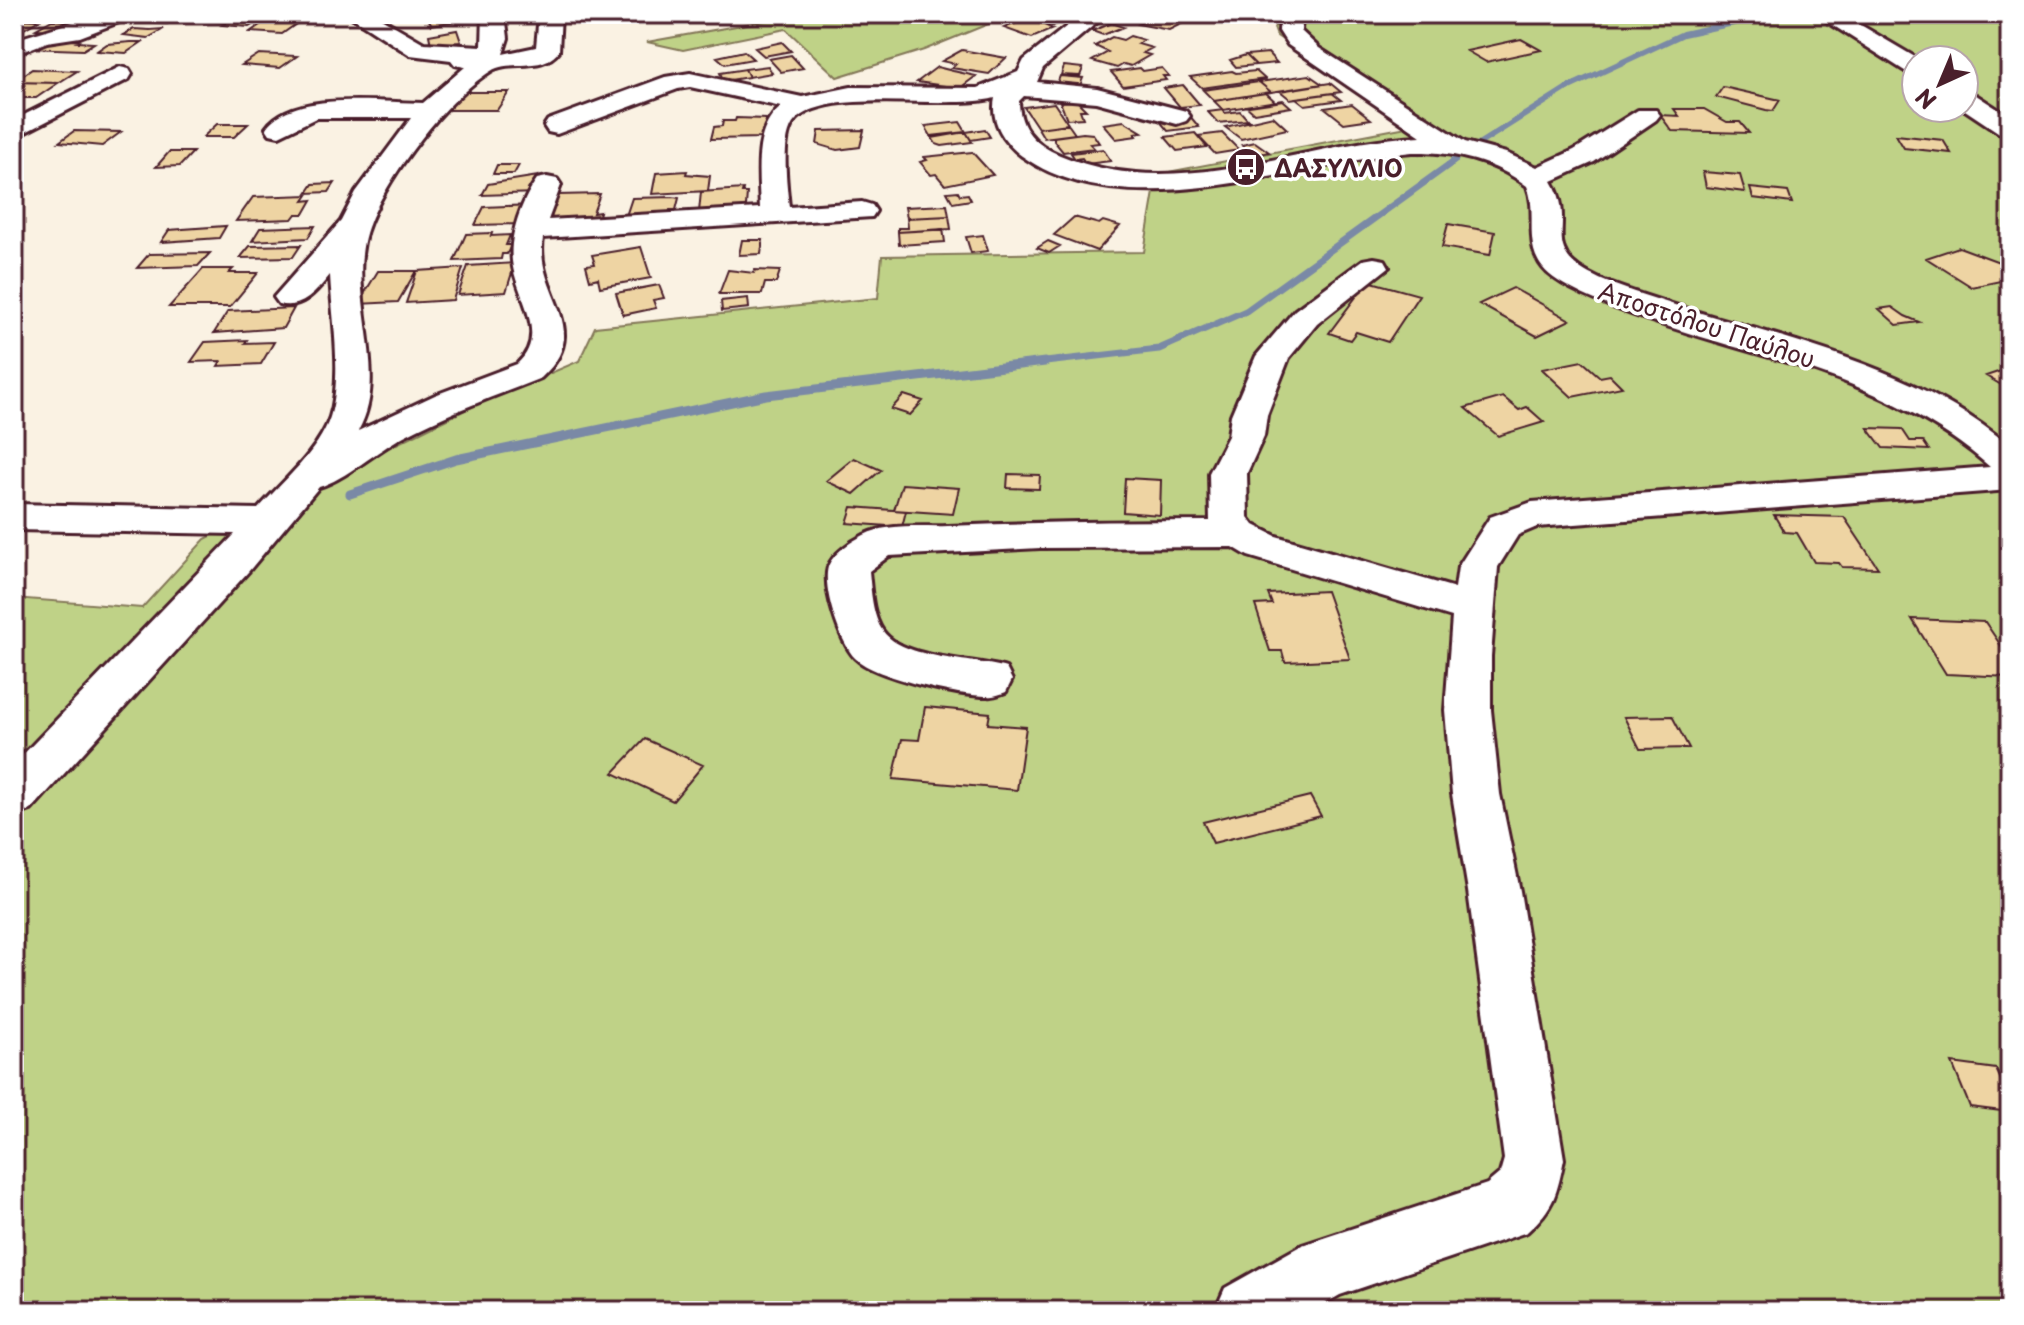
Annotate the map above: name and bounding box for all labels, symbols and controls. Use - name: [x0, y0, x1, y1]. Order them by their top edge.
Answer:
- north arrow: [1900, 44, 1980, 124]
- text: N: [1907, 82, 1943, 117]
- bus stop icon: ΔΑΣΥΛΛΙΟ: [1225, 146, 1267, 188]
- place label: ΔΑΣΥΛΛΙΟ: [1274, 149, 1403, 185]
- street label: Αποστόλου Παύλου: [1594, 272, 1820, 376]

